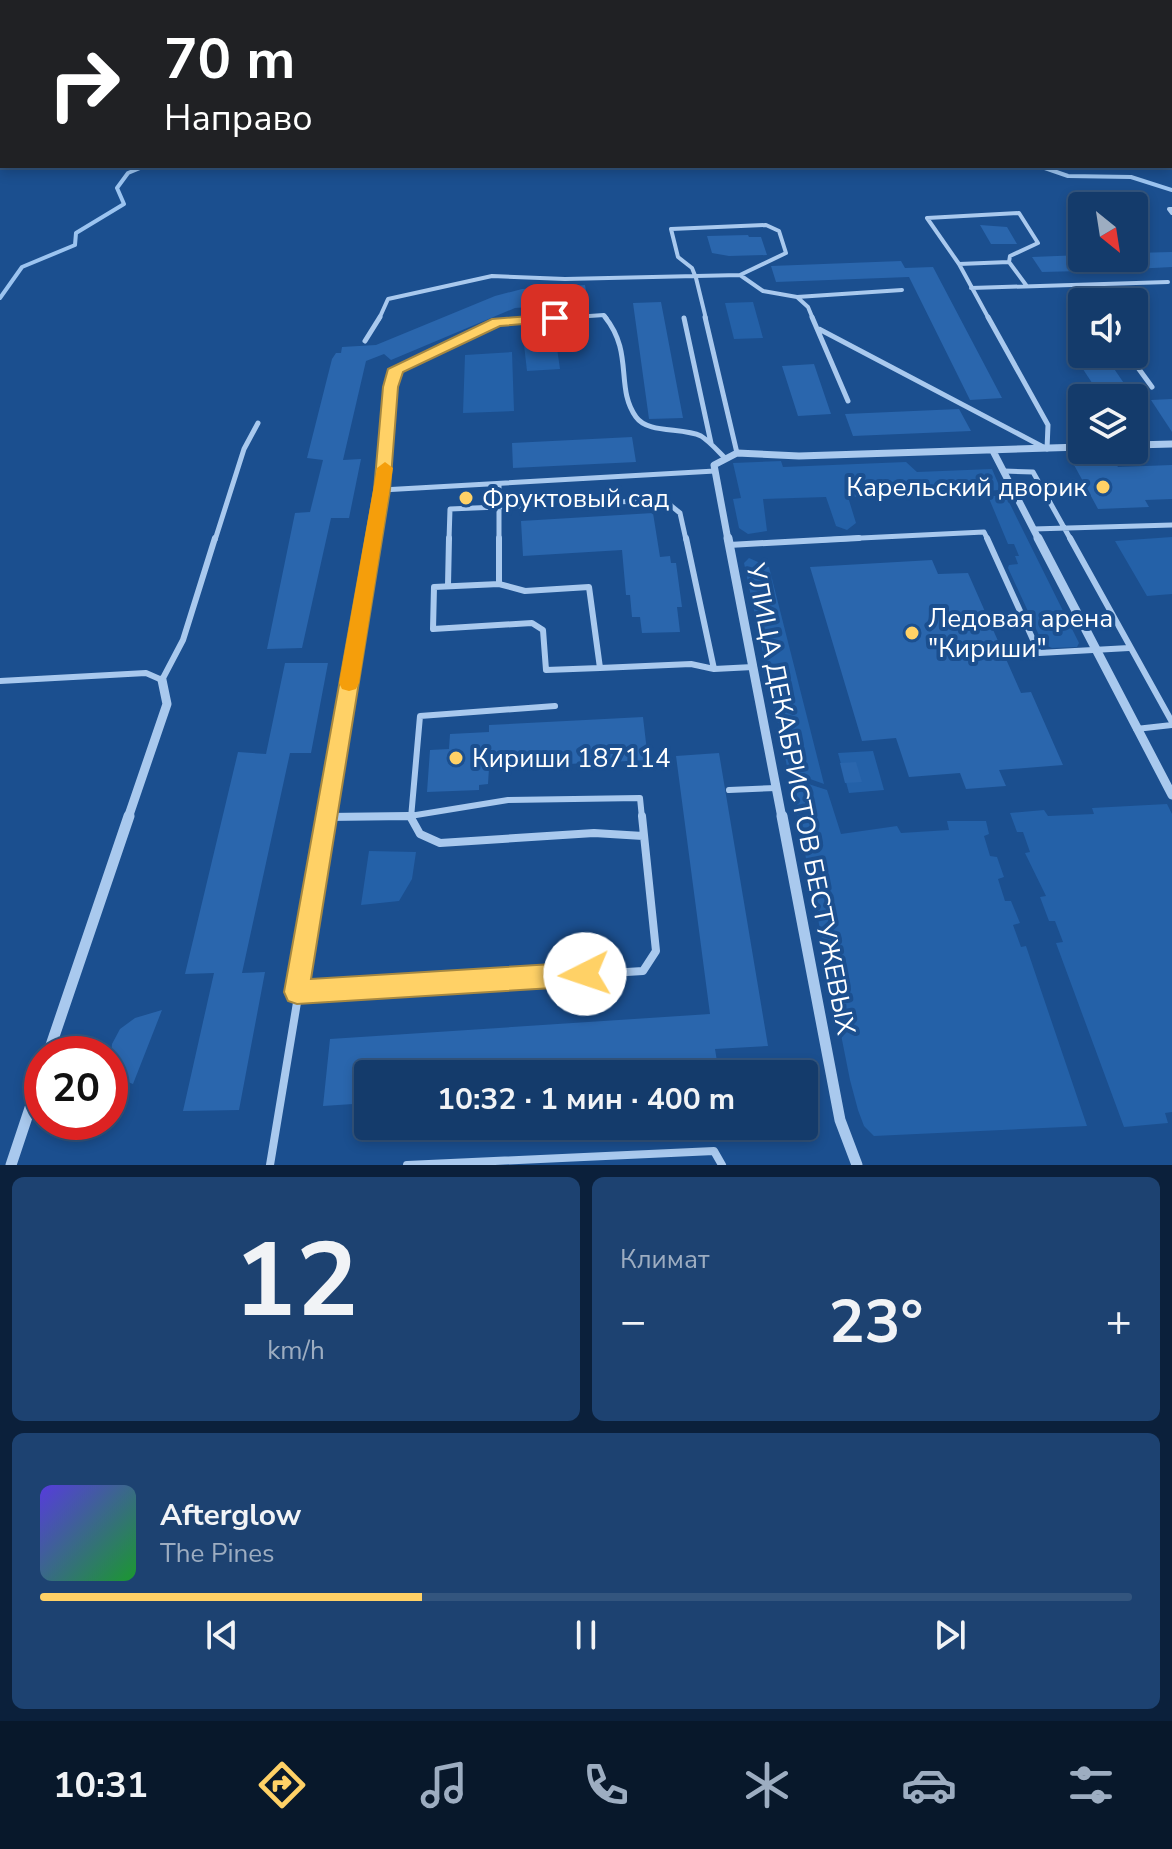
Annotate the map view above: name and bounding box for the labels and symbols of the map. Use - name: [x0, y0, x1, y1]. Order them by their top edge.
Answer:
- north arrow: [1068, 192, 1148, 272]
- pin: [521, 284, 589, 352]
- place label: Карельский дворик: [846, 470, 1087, 505]
- marker: Карельский дворик: [1094, 478, 1112, 496]
- place label: Фруктовый сад: [482, 481, 670, 516]
- marker: Фруктовый сад: [457, 489, 475, 507]
- street label: УЛИЦА ДЕКАБРИСТОВ БЕСТУЖЕВЫХ: [737, 559, 863, 1038]
- place label: Ледовая арена "Кириши": [928, 601, 1113, 666]
- marker: Ледовая арена "Кириши": [903, 624, 921, 642]
- place label: Кириши 187114: [472, 741, 671, 776]
- marker: Кириши 187114: [447, 749, 465, 767]
- position arrow: [543, 932, 627, 1016]
- speed limit sign: 20: [24, 1036, 128, 1140]

